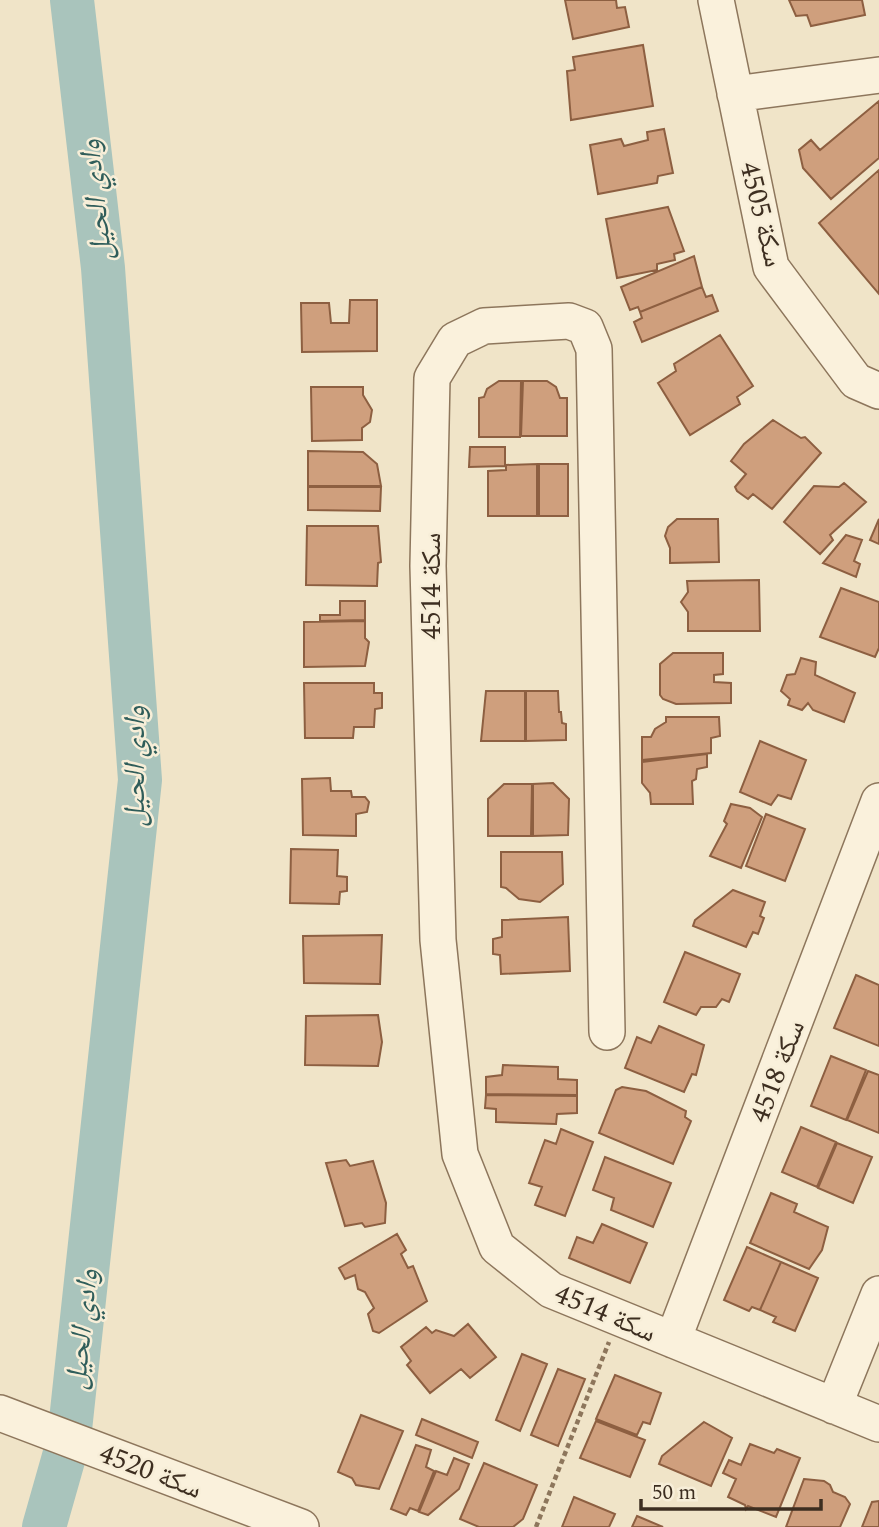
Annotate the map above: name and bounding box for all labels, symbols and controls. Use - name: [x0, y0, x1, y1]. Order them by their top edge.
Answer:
- water label: وادي الحيل: [67, 137, 125, 263]
- street label: سكة 4505: [728, 157, 795, 271]
- street label: سكة 4514: [410, 533, 453, 639]
- water label: وادي الحيل: [112, 705, 158, 827]
- street label: سكة 4518: [738, 1014, 817, 1129]
- water label: وادي الحيل: [53, 1266, 111, 1392]
- street label: سكة 4514: [548, 1273, 663, 1354]
- street label: سكة 4520: [93, 1432, 208, 1511]
- scale bar: [641, 1468, 821, 1512]
- text: 50 m: [652, 1477, 696, 1509]

